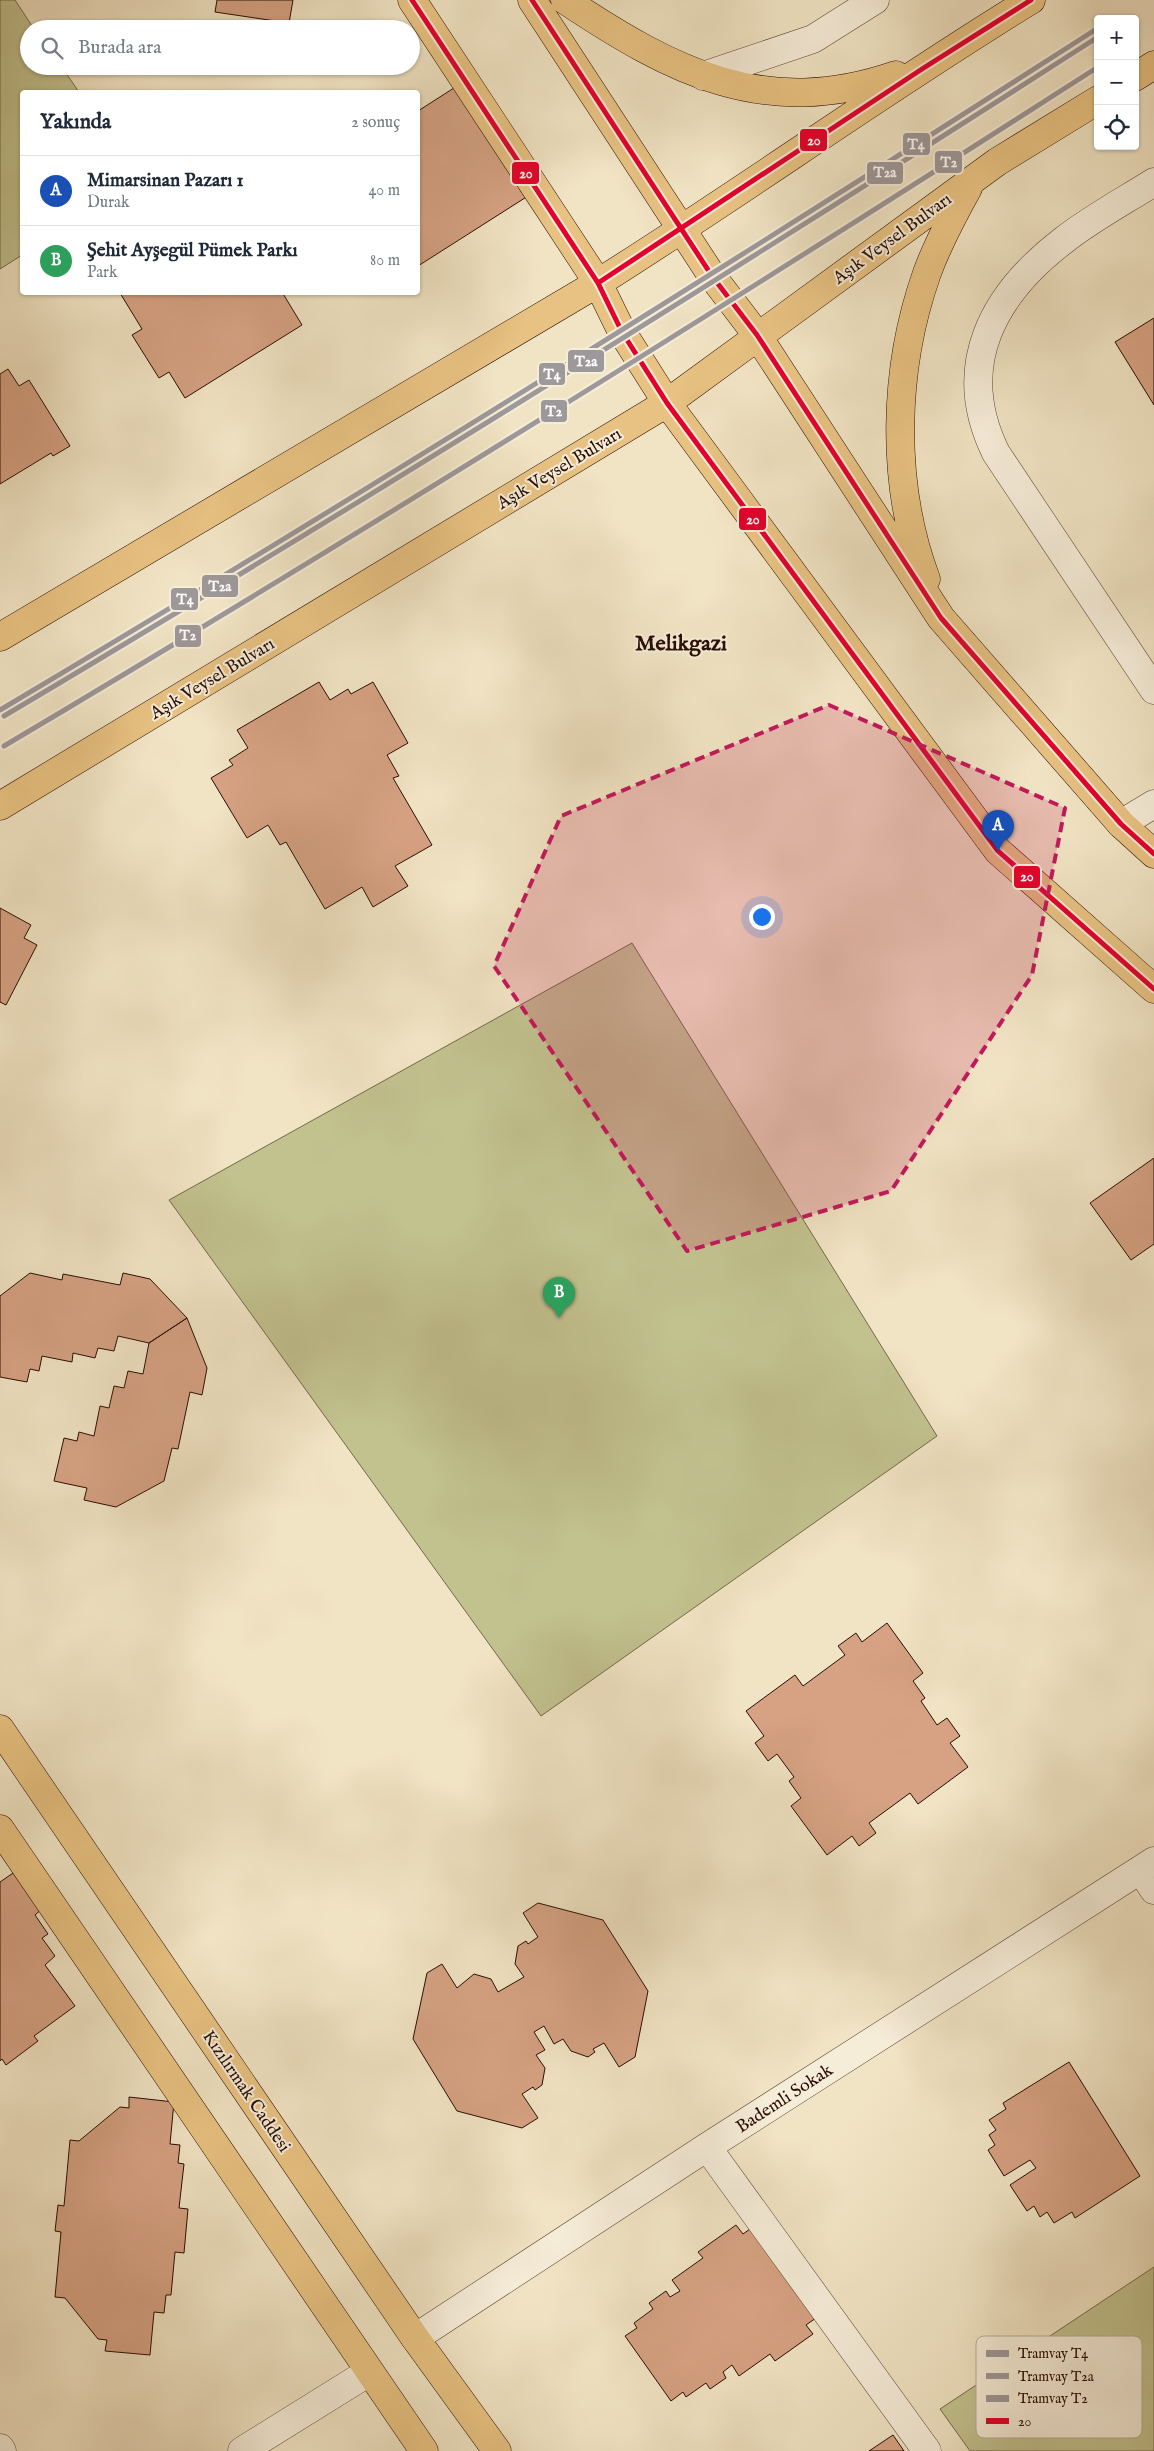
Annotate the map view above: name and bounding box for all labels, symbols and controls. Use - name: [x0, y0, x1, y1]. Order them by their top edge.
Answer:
- map controls: [1094, 15, 1139, 150]
- button: +: [1094, 15, 1139, 60]
- search box: [20, 20, 420, 75]
- icon: search: [38, 34, 66, 62]
- text: Burada ara: [78, 36, 162, 60]
- button: −: [1094, 60, 1139, 105]
- button: locate: [1094, 105, 1139, 150]
- text: Yakında: [40, 109, 111, 136]
- text: 2 sonuç: [351, 113, 400, 133]
- line badge: 20: [799, 128, 828, 152]
- text: 20: [807, 132, 821, 150]
- line badge: T4: [902, 132, 931, 156]
- text: T4: [906, 136, 926, 154]
- line badge: T2: [934, 150, 963, 174]
- text: T2: [940, 154, 958, 172]
- line badge: 20: [511, 161, 540, 185]
- line badge: T2a: [866, 161, 904, 185]
- text: T2a: [873, 164, 897, 182]
- text: 20: [519, 165, 533, 183]
- text: Mimarsinan Pazarı 1: [87, 169, 244, 193]
- text: A: [51, 181, 61, 201]
- text: 40 m: [368, 181, 400, 201]
- street label: Aşık Veysel Bulvarı: [828, 188, 957, 291]
- text: Durak: [87, 193, 130, 213]
- text: Şehit Ayşegül Pümek Parkı: [87, 239, 298, 263]
- text: B: [51, 251, 61, 271]
- text: 80 m: [370, 251, 400, 271]
- text: Park: [87, 263, 117, 283]
- line badge: T2a: [567, 349, 605, 373]
- text: T2a: [574, 353, 598, 371]
- line badge: T4: [538, 362, 566, 386]
- text: T4: [542, 366, 562, 384]
- line badge: T2: [540, 399, 568, 423]
- text: T2: [545, 403, 563, 421]
- street label: Aşık Veysel Bulvarı: [492, 423, 626, 516]
- line badge: 20: [738, 507, 767, 531]
- text: 20: [746, 511, 760, 529]
- line badge: T2a: [201, 574, 239, 598]
- text: T2a: [208, 578, 232, 596]
- line badge: T4: [170, 587, 199, 611]
- text: T4: [175, 591, 195, 609]
- line badge: T2: [174, 624, 202, 648]
- text: T2: [179, 627, 197, 645]
- district label: Melikgazi: [635, 630, 727, 658]
- street label: Aşık Veysel Bulvarı: [145, 633, 279, 726]
- pin: A: [982, 810, 1014, 851]
- line badge: 20: [1013, 865, 1041, 889]
- text: 20: [1020, 868, 1034, 886]
- your location: [749, 904, 775, 930]
- pin: B: [543, 1277, 575, 1318]
- street label: Kızılırmak Caddesi: [197, 2027, 295, 2157]
- street label: Bademli Sokak: [732, 2059, 838, 2139]
- legend: [976, 2336, 1142, 2438]
- text: Tramvay T4: [1018, 2345, 1088, 2363]
- text: Tramvay T2a: [1018, 2368, 1095, 2386]
- text: Tramvay T2: [1018, 2390, 1088, 2408]
- text: 20: [1018, 2413, 1032, 2431]

